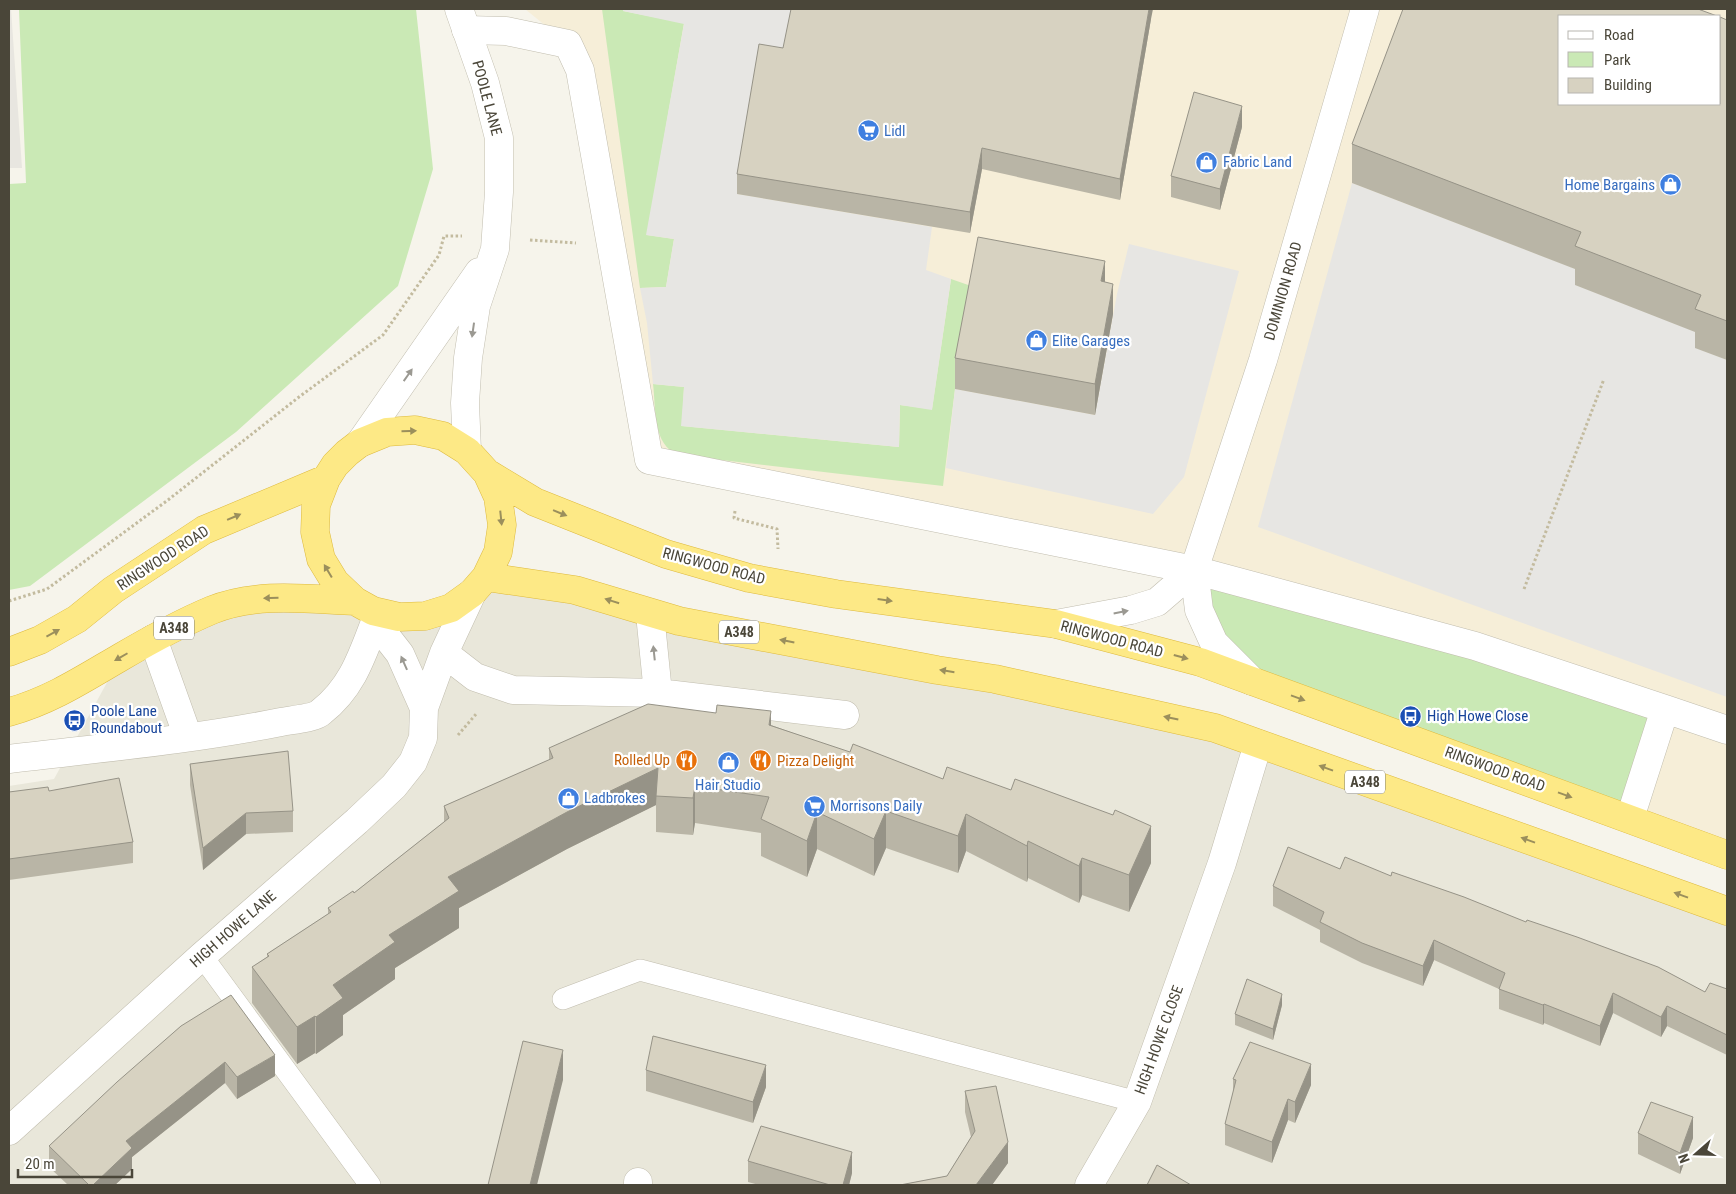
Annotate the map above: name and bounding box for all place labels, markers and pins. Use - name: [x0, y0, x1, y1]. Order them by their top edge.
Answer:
- supermarket icon: Lidl: [856, 119, 880, 143]
- place label: Lidl: [884, 122, 905, 140]
- shop icon: Fabric Land: [1195, 150, 1219, 174]
- place label: Fabric Land: [1223, 153, 1292, 171]
- shop icon: Home Bargains: [1659, 173, 1683, 197]
- place label: Home Bargains: [1564, 176, 1655, 194]
- shop icon: Elite Garages: [1024, 329, 1048, 353]
- place label: Elite Garages: [1052, 332, 1130, 350]
- place label: Poole Lane Roundabout: [91, 702, 162, 737]
- bus stop icon: High Howe Close: [1399, 704, 1423, 728]
- place label: High Howe Close: [1427, 707, 1528, 725]
- bus stop icon: Poole Lane Roundabout: [63, 708, 87, 732]
- restaurant icon: Rolled Up: [674, 748, 698, 772]
- restaurant icon: Pizza Delight: [749, 749, 773, 773]
- shop icon: Hair Studio: [716, 750, 740, 774]
- place label: Rolled Up: [614, 751, 670, 769]
- place label: Pizza Delight: [777, 752, 854, 770]
- place label: Hair Studio: [695, 776, 761, 794]
- shop icon: Ladbrokes: [556, 786, 580, 810]
- place label: Ladbrokes: [584, 789, 646, 807]
- supermarket icon: Morrisons Daily: [802, 794, 826, 818]
- place label: Morrisons Daily: [830, 797, 922, 815]

